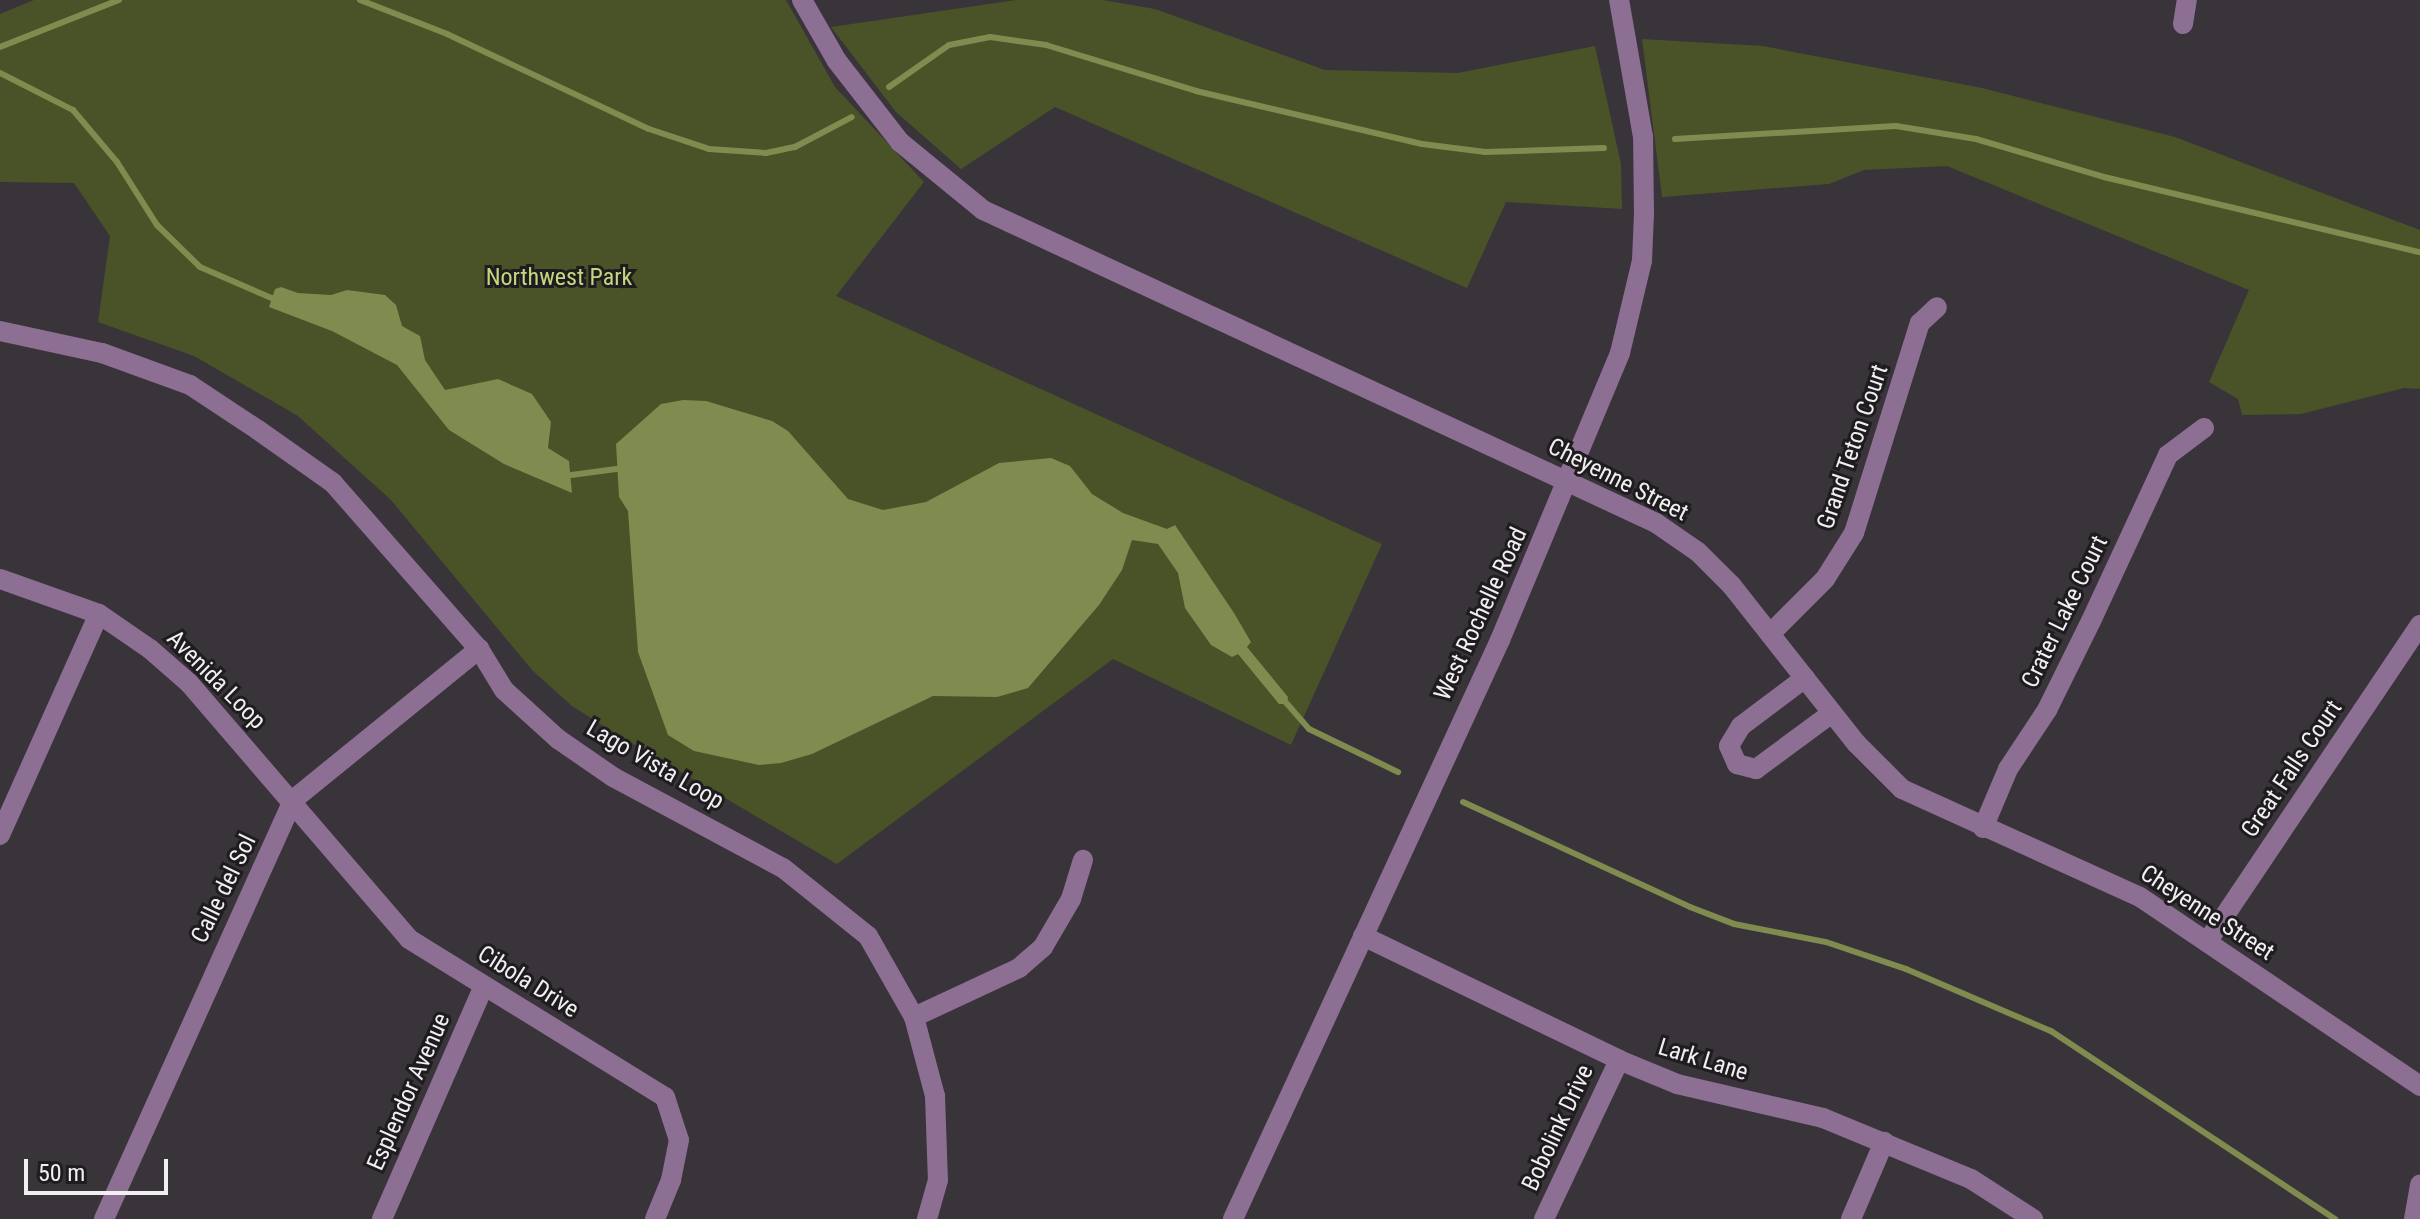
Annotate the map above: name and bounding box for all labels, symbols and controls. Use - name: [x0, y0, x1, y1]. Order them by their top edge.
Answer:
- park label: Northwest Park: [486, 264, 632, 292]
- street label: Grand Teton Court: [1811, 361, 1895, 533]
- street label: Cheyenne Street: [1543, 432, 1693, 528]
- street label: West Rochelle Road: [1428, 523, 1534, 705]
- street label: Crater Lake Court: [2016, 531, 2114, 693]
- street label: Avenida Loop: [161, 625, 271, 735]
- street label: Great Falls Court: [2236, 695, 2348, 843]
- street label: Lago Vista Loop: [581, 714, 729, 816]
- street label: Calle del Sol: [185, 830, 263, 948]
- street label: Cheyenne Street: [2135, 859, 2279, 967]
- street label: Cibola Drive: [472, 940, 584, 1024]
- street label: Esplendor Avenue: [361, 1009, 457, 1175]
- street label: Lark Lane: [1655, 1033, 1751, 1087]
- street label: Bobolink Drive: [1516, 1060, 1600, 1196]
- scale bar: [28, 1143, 172, 1193]
- text: 50 m: [38, 1159, 85, 1187]

